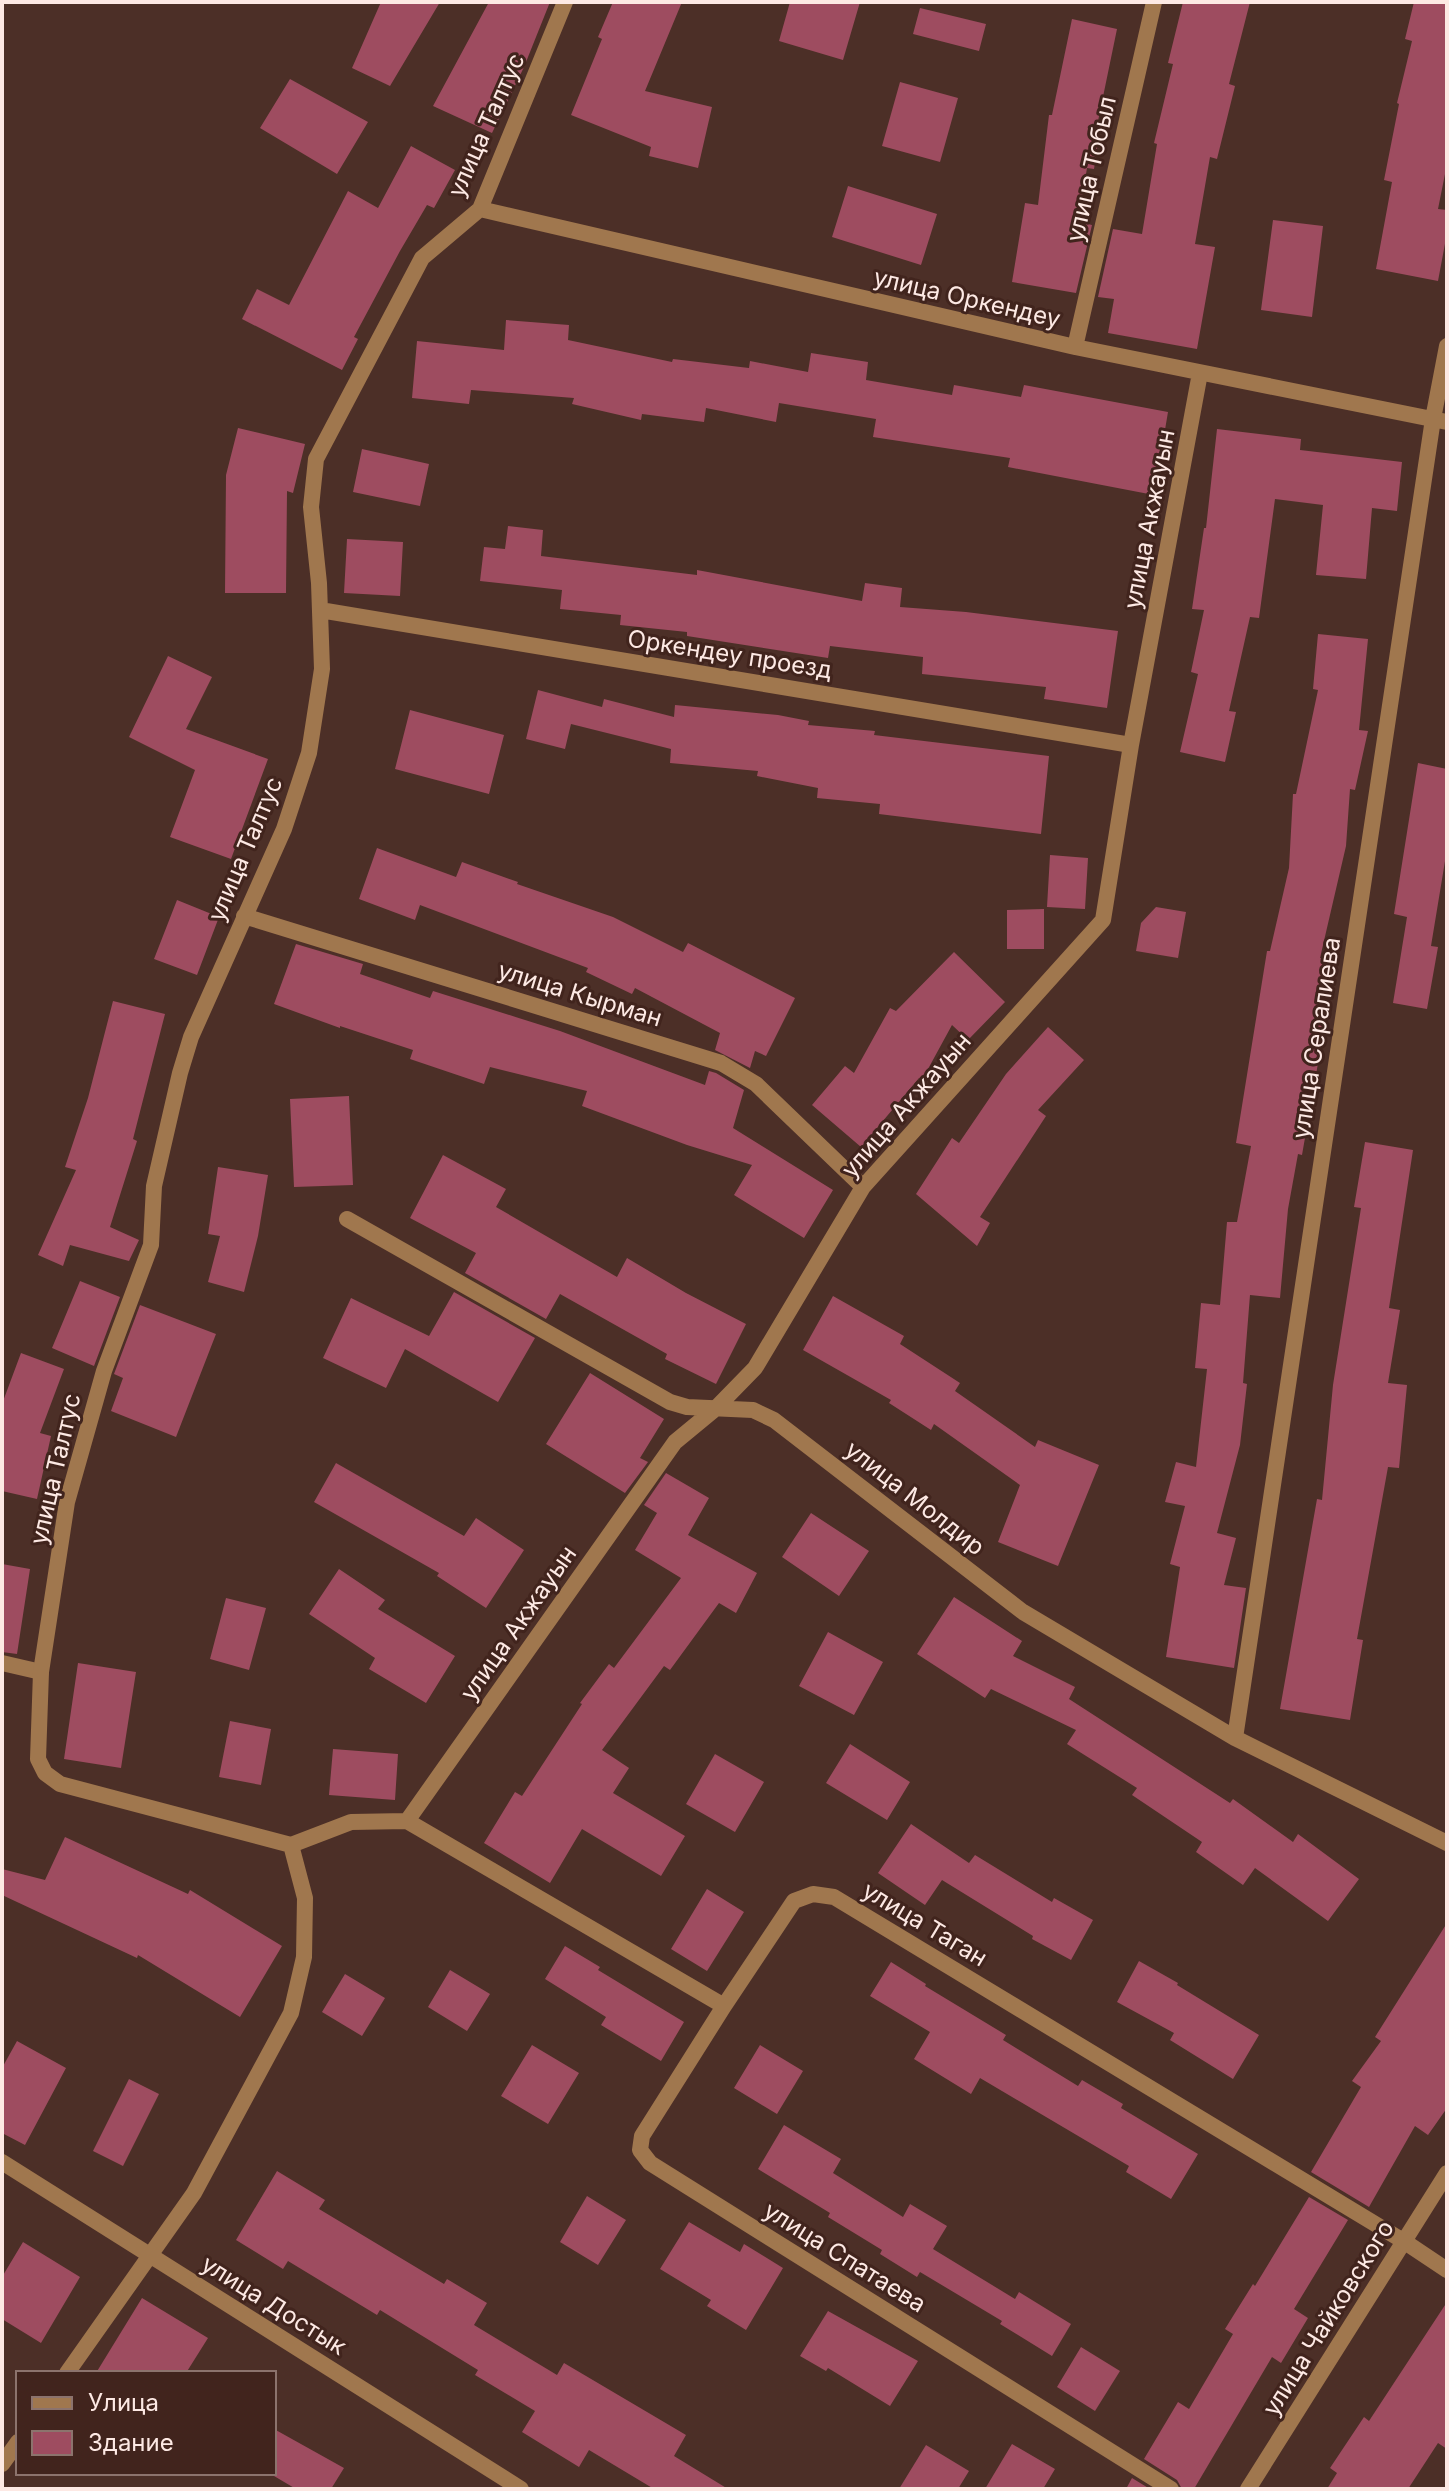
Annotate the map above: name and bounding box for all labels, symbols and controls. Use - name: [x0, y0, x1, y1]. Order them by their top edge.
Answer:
- street label: улица Талтус: [441, 49, 531, 201]
- street label: улица Тобыл: [1060, 93, 1122, 245]
- street label: улица Оркендеу: [871, 262, 1063, 334]
- street label: улица Акжауын: [1117, 427, 1181, 611]
- street label: Оркендеу проезд: [626, 624, 834, 684]
- street label: улица Талтус: [202, 772, 288, 926]
- street label: улица Сералиева: [1286, 935, 1346, 1141]
- street label: улица Кырман: [494, 955, 666, 1033]
- street label: улица Акжауын: [835, 1027, 977, 1183]
- street label: улица Талтус: [24, 1391, 86, 1547]
- street label: улица Молдир: [840, 1435, 990, 1561]
- street label: улица Акжауын: [454, 1540, 582, 1706]
- street label: улица Таган: [857, 1875, 993, 1973]
- street label: улица Спатаева: [759, 2195, 931, 2319]
- street label: улица Чайковского: [1256, 2215, 1400, 2421]
- street label: улица Достык: [196, 2249, 352, 2361]
- legend: [16, 2371, 276, 2475]
- text: Улица: [88, 2388, 159, 2417]
- text: Здание: [88, 2428, 174, 2457]

